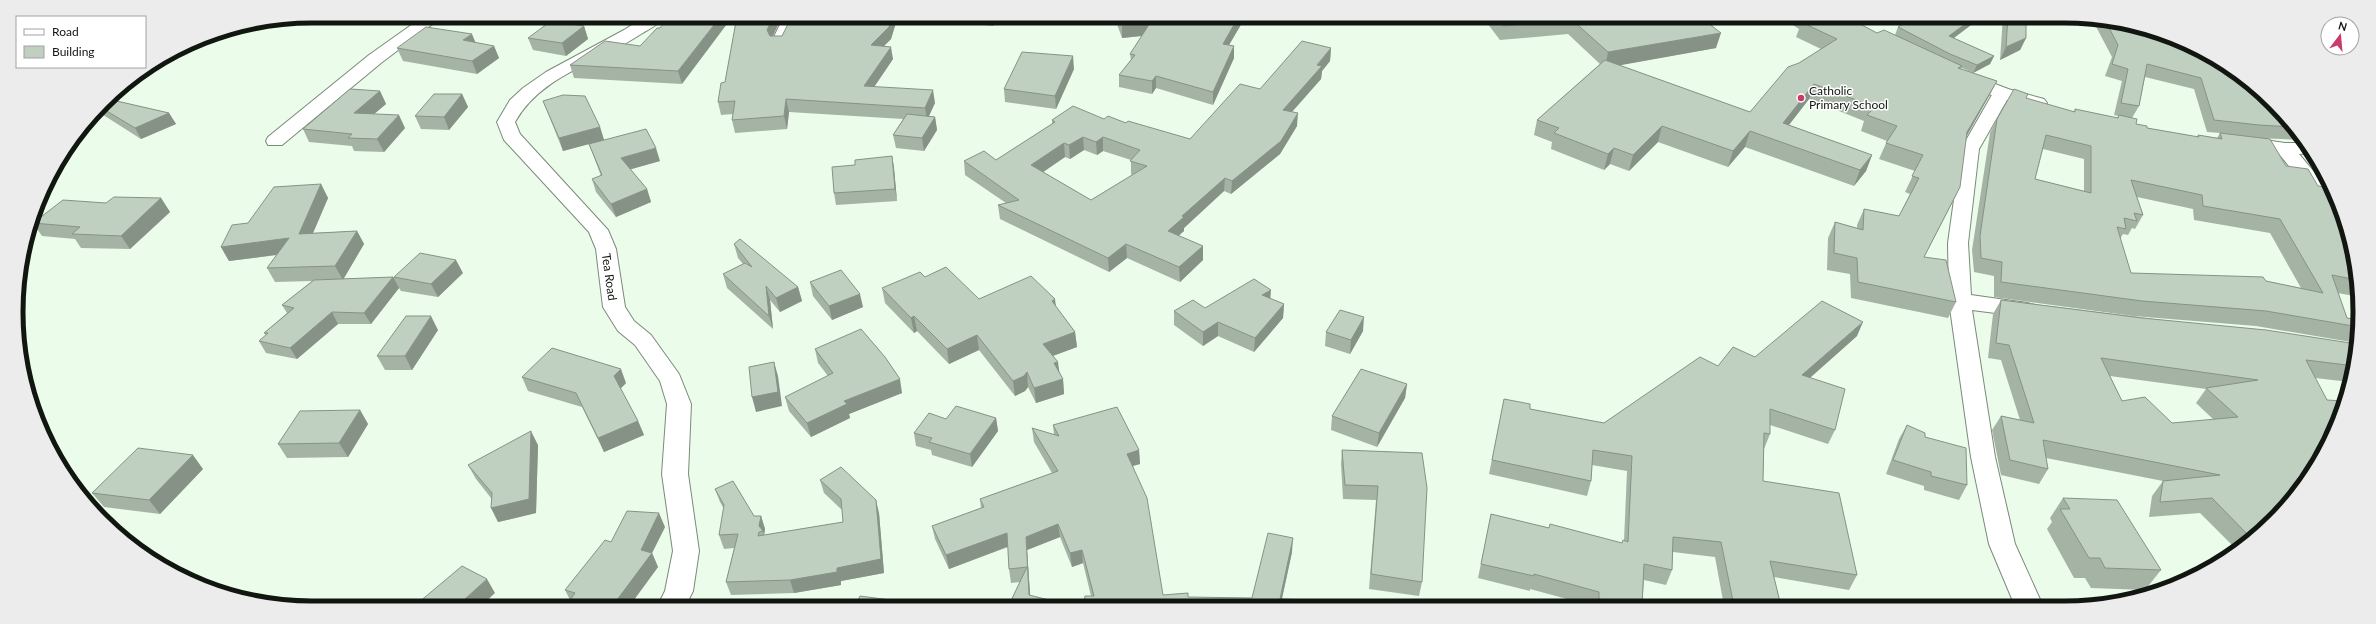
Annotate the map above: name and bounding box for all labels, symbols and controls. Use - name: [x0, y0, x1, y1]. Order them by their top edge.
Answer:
- legend: [16, 16, 146, 68]
- north arrow: [2320, 16, 2360, 56]
- text: N: [2337, 18, 2349, 33]
- text: Road: [52, 24, 79, 39]
- text: Building: [52, 44, 95, 59]
- place label: Catholic Primary School: [1809, 83, 1888, 112]
- marker: Catholic Primary School: [1796, 93, 1806, 103]
- street label: Tea Road: [599, 252, 620, 302]

